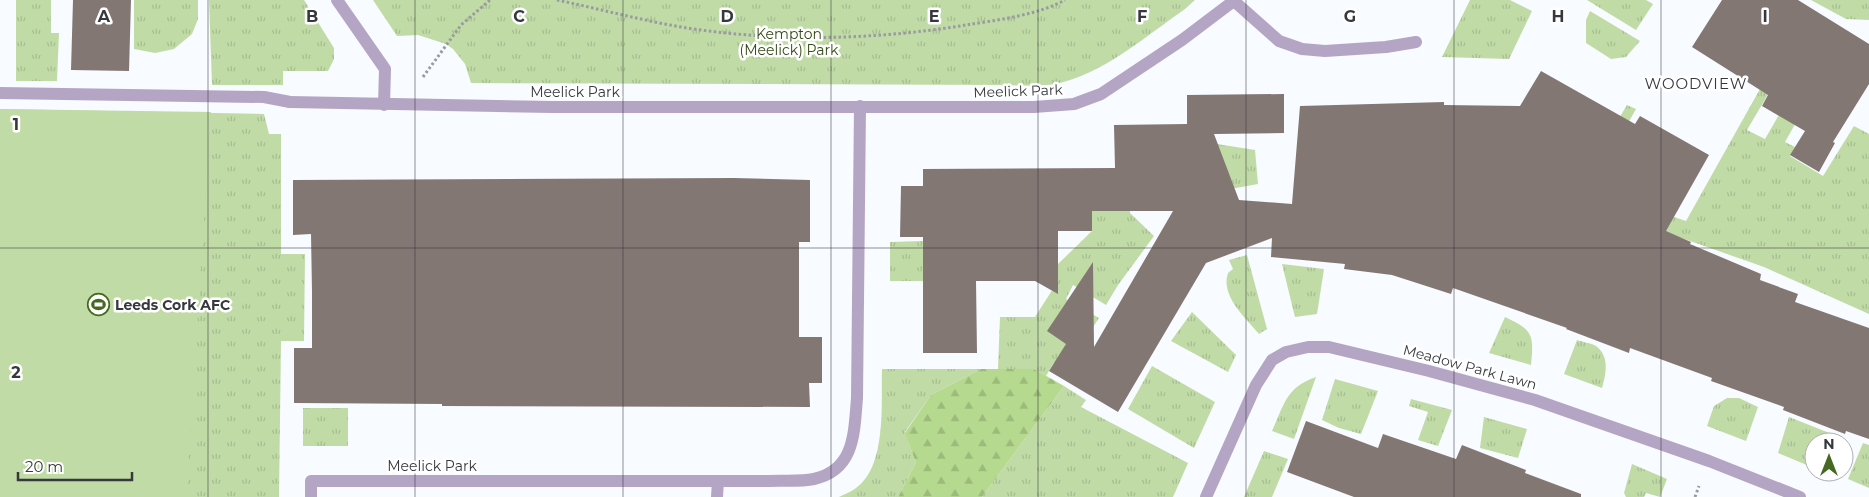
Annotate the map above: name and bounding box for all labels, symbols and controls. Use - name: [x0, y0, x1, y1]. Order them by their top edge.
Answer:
- text: A: [97, 7, 111, 26]
- text: B: [306, 7, 318, 26]
- text: C: [513, 7, 525, 26]
- text: D: [720, 7, 734, 26]
- text: E: [929, 7, 939, 26]
- text: F: [1137, 7, 1147, 26]
- text: G: [1344, 7, 1356, 26]
- text: H: [1552, 7, 1564, 26]
- text: I: [1762, 7, 1768, 26]
- park label: Kempton (Meelick) Park: [740, 25, 839, 59]
- district label: WOODVIEW: [1645, 74, 1747, 93]
- street label: Meelick Park: [973, 80, 1064, 102]
- street label: Meelick Park: [530, 83, 620, 101]
- text: 1: [13, 115, 19, 134]
- sports icon: Leeds Cork AFC: [87, 293, 111, 317]
- place label: Leeds Cork AFC: [115, 296, 230, 314]
- street label: Meadow Park Lawn: [1401, 340, 1539, 394]
- text: 2: [11, 363, 21, 382]
- north arrow: [1804, 432, 1854, 482]
- text: N: [1823, 435, 1835, 453]
- scale bar: [18, 450, 131, 482]
- text: 20 m: [25, 457, 63, 476]
- street label: Meelick Park: [387, 457, 477, 475]

